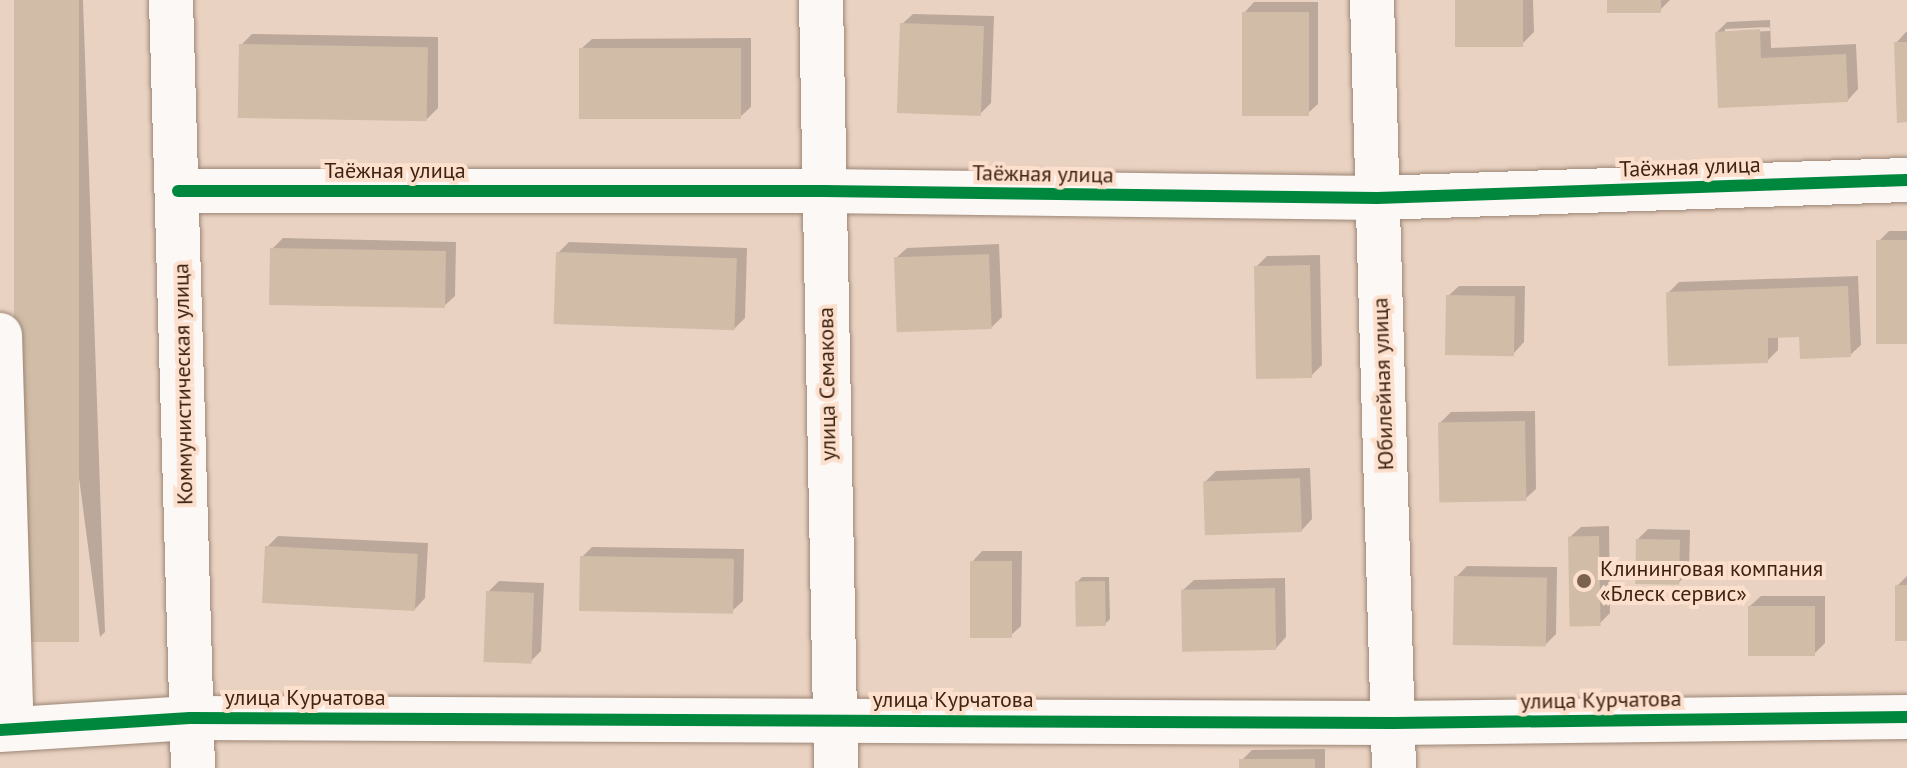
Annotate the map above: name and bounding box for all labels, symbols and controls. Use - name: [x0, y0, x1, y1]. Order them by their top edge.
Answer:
- street label: Таёжная улица: [1619, 151, 1761, 183]
- street label: Таёжная улица: [324, 158, 466, 184]
- street label: Таёжная улица: [972, 160, 1114, 188]
- street label: Коммунистическая улица: [168, 263, 198, 505]
- street label: Юбилейная улица: [1367, 297, 1399, 471]
- street label: улица Семакова: [812, 307, 842, 461]
- place label: Клининговая компания «Блеск сервис»: [1600, 555, 1823, 606]
- marker: Клининговая компания «Блеск сервис»: [1575, 572, 1593, 590]
- street label: улица Курчатова: [224, 685, 386, 711]
- street label: улица Курчатова: [1520, 685, 1682, 715]
- street label: улица Курчатова: [872, 687, 1034, 713]

